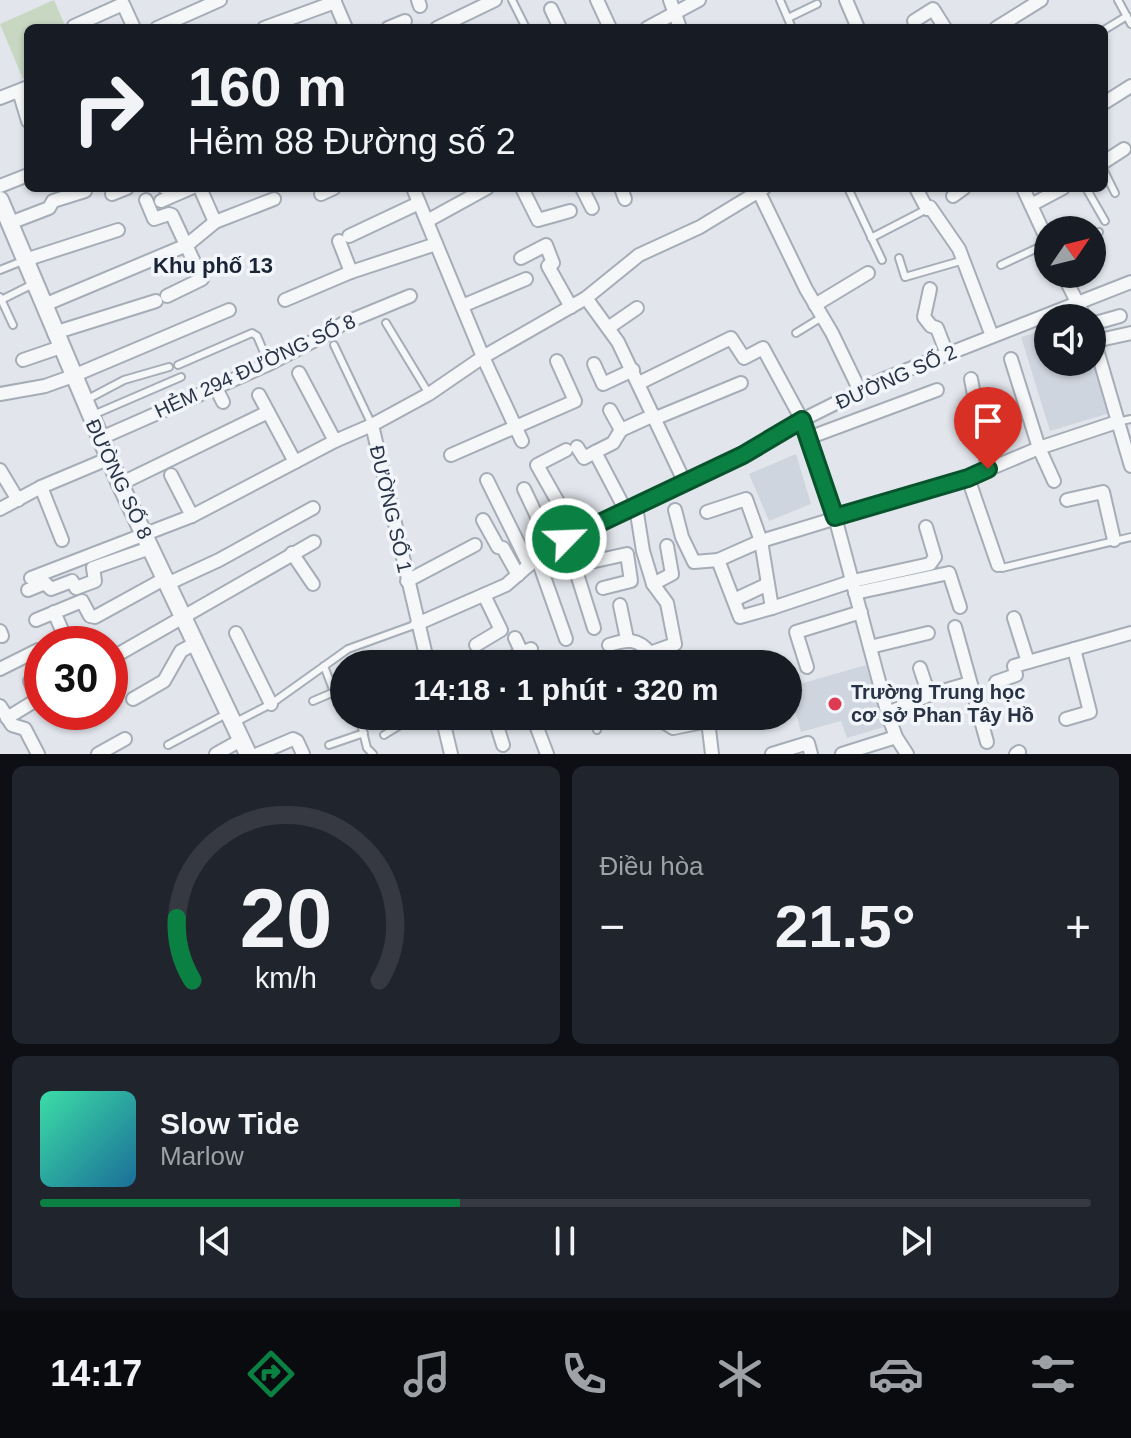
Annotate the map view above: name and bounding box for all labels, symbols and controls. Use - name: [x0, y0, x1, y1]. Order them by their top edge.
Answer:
- text: 160 m: [188, 55, 347, 118]
- icon: right: [56, 56, 160, 160]
- text: Hẻm 88 Đường số 2: [188, 121, 516, 162]
- north arrow: [1034, 216, 1106, 288]
- map controls: [1034, 216, 1106, 376]
- district label: Khu phố 13: [153, 253, 273, 278]
- button: sound: [1034, 304, 1106, 376]
- street label: HẺM 294 ĐƯỜNG SỐ 8: [151, 309, 359, 422]
- street label: ĐƯỜNG SỐ 2: [832, 340, 960, 413]
- pin: [954, 387, 1022, 469]
- icon: arrive: [966, 399, 1010, 443]
- street label: ĐƯỜNG SỐ 8: [82, 415, 157, 542]
- street label: ĐƯỜNG SỐ 1: [366, 443, 417, 575]
- position arrow: [524, 497, 608, 581]
- speed limit sign: 30: [24, 626, 128, 730]
- text: 14:18 · 1 phút · 320 m: [413, 673, 719, 706]
- place label: Trường Trung học cơ sở Phan Tây Hồ: [851, 681, 1034, 726]
- marker: Trường Trung học cơ sở Phan Tây Hồ: [826, 695, 844, 713]
- text: Điều hòa: [600, 851, 704, 881]
- text: 20: [239, 872, 332, 965]
- text: 21.5°: [775, 893, 916, 960]
- text: −: [600, 902, 625, 951]
- text: +: [1065, 902, 1091, 951]
- text: km/h: [255, 962, 317, 994]
- text: Slow Tide: [160, 1107, 299, 1140]
- text: Marlow: [160, 1141, 244, 1171]
- icon: previous: [193, 1219, 237, 1263]
- icon: pause: [543, 1219, 587, 1263]
- icon: next: [894, 1219, 938, 1263]
- icon: directions: [243, 1346, 299, 1402]
- icon: music: [399, 1346, 455, 1402]
- icon: phone: [556, 1346, 612, 1402]
- icon: climate: [712, 1346, 768, 1402]
- icon: car: [868, 1346, 924, 1402]
- icon: filters: [1025, 1346, 1081, 1402]
- text: 14:17: [50, 1353, 142, 1394]

